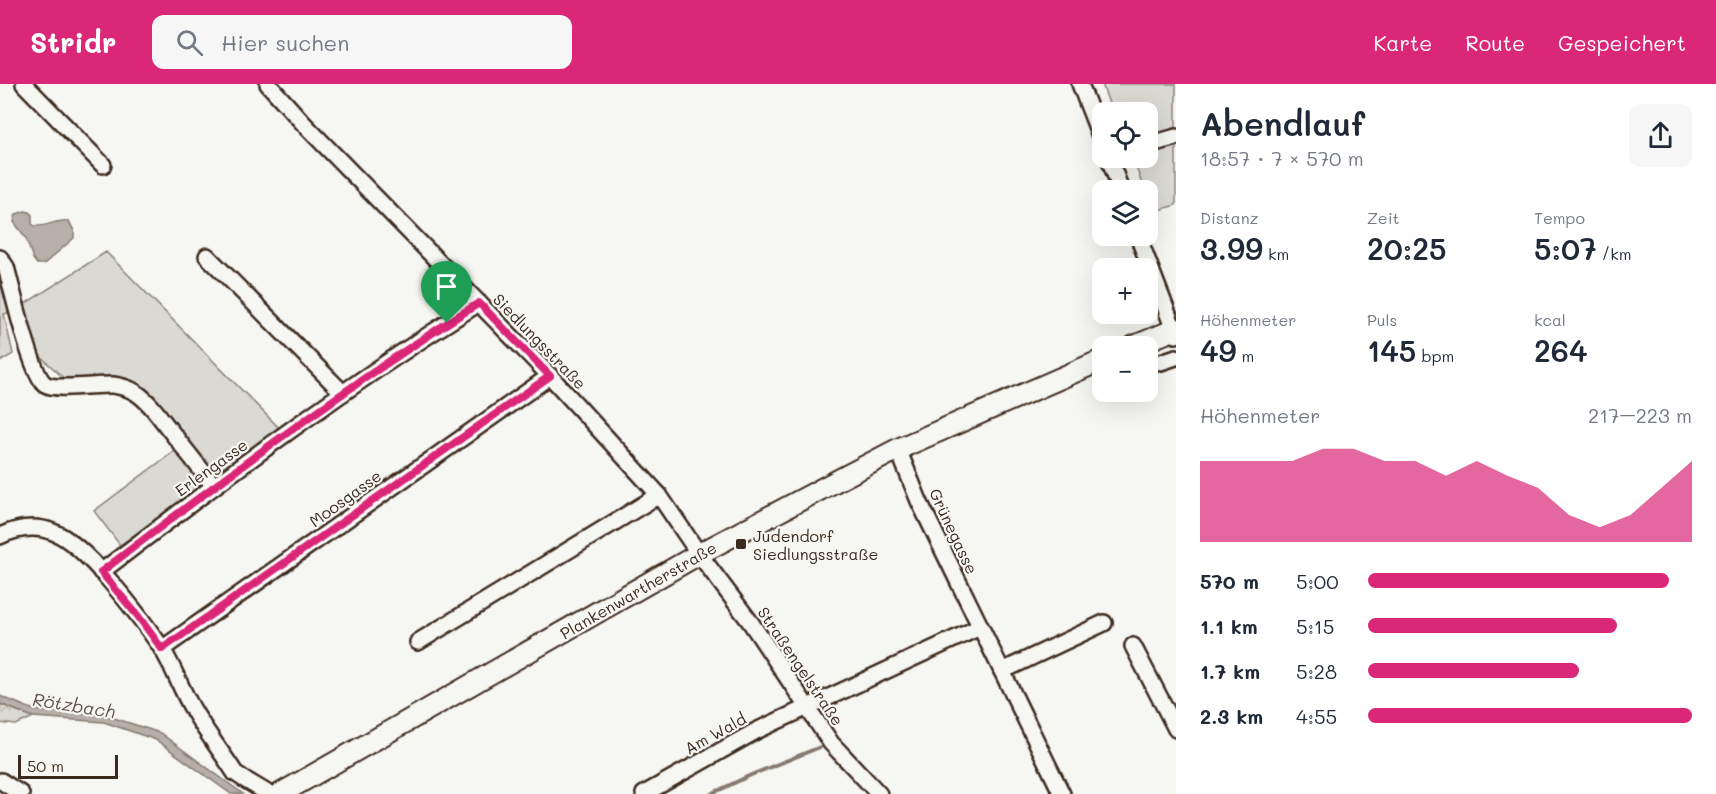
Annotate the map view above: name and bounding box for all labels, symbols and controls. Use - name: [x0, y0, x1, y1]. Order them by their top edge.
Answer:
- search box: [152, 15, 572, 69]
- text: Stridr: [30, 24, 116, 60]
- icon: search: [173, 26, 206, 59]
- text: Hier suchen: [221, 28, 349, 57]
- text: Karte: [1374, 29, 1432, 56]
- text: Route: [1465, 29, 1525, 56]
- text: Gespeichert: [1558, 29, 1686, 56]
- text: Abendlauf: [1200, 101, 1365, 144]
- map controls: [1092, 102, 1158, 402]
- button: locate: [1092, 102, 1158, 168]
- button: share: [1629, 104, 1692, 167]
- text: 18:57 · 7 × 570 m: [1200, 145, 1364, 171]
- button: layers: [1092, 180, 1158, 246]
- text: Distanz: [1200, 207, 1258, 228]
- text: Zeit: [1367, 207, 1400, 228]
- text: Tempo: [1534, 207, 1585, 228]
- text: 3.99: [1200, 228, 1263, 268]
- text: 20:25: [1367, 228, 1446, 268]
- text: 5:07: [1534, 228, 1597, 268]
- text: km: [1263, 243, 1289, 264]
- text: /km: [1597, 243, 1631, 264]
- button: +: [1092, 258, 1158, 324]
- pin: [421, 261, 472, 323]
- icon: arrive: [430, 270, 463, 303]
- street label: Siedlungsstraße: [489, 289, 591, 393]
- text: Höhenmeter: [1200, 309, 1296, 330]
- text: Puls: [1367, 309, 1397, 330]
- text: kcal: [1534, 309, 1566, 330]
- text: 49: [1200, 330, 1236, 370]
- text: 145: [1367, 330, 1416, 370]
- text: 264: [1534, 330, 1587, 370]
- button: −: [1092, 336, 1158, 402]
- text: m: [1236, 345, 1254, 366]
- text: bpm: [1416, 345, 1454, 366]
- text: Höhenmeter: [1200, 402, 1320, 428]
- text: 217–223 m: [1588, 402, 1692, 428]
- street label: Erlengasse: [171, 434, 251, 500]
- street label: Moosgasse: [305, 465, 385, 531]
- street label: Grünegasse: [925, 485, 983, 577]
- place label: Judendorf Siedlungsstraße: [753, 525, 879, 564]
- street label: Plankenwartherstraße: [556, 537, 720, 643]
- marker: Judendorf Siedlungsstraße: [734, 537, 748, 551]
- text: 570 m: [1200, 568, 1259, 594]
- text: 5:00: [1296, 568, 1339, 594]
- street label: Straßengelstraße: [753, 602, 849, 730]
- text: 1.1 km: [1200, 613, 1258, 639]
- text: 5:15: [1296, 613, 1334, 639]
- text: 1.7 km: [1200, 658, 1260, 684]
- text: 5:28: [1296, 658, 1337, 684]
- water label: Rötzbach: [31, 687, 117, 723]
- text: 2.3 km: [1200, 703, 1263, 729]
- text: 4:55: [1296, 703, 1337, 729]
- street label: Am Wald: [681, 708, 749, 758]
- scale bar: [18, 752, 118, 780]
- text: 50 m: [27, 755, 64, 776]

